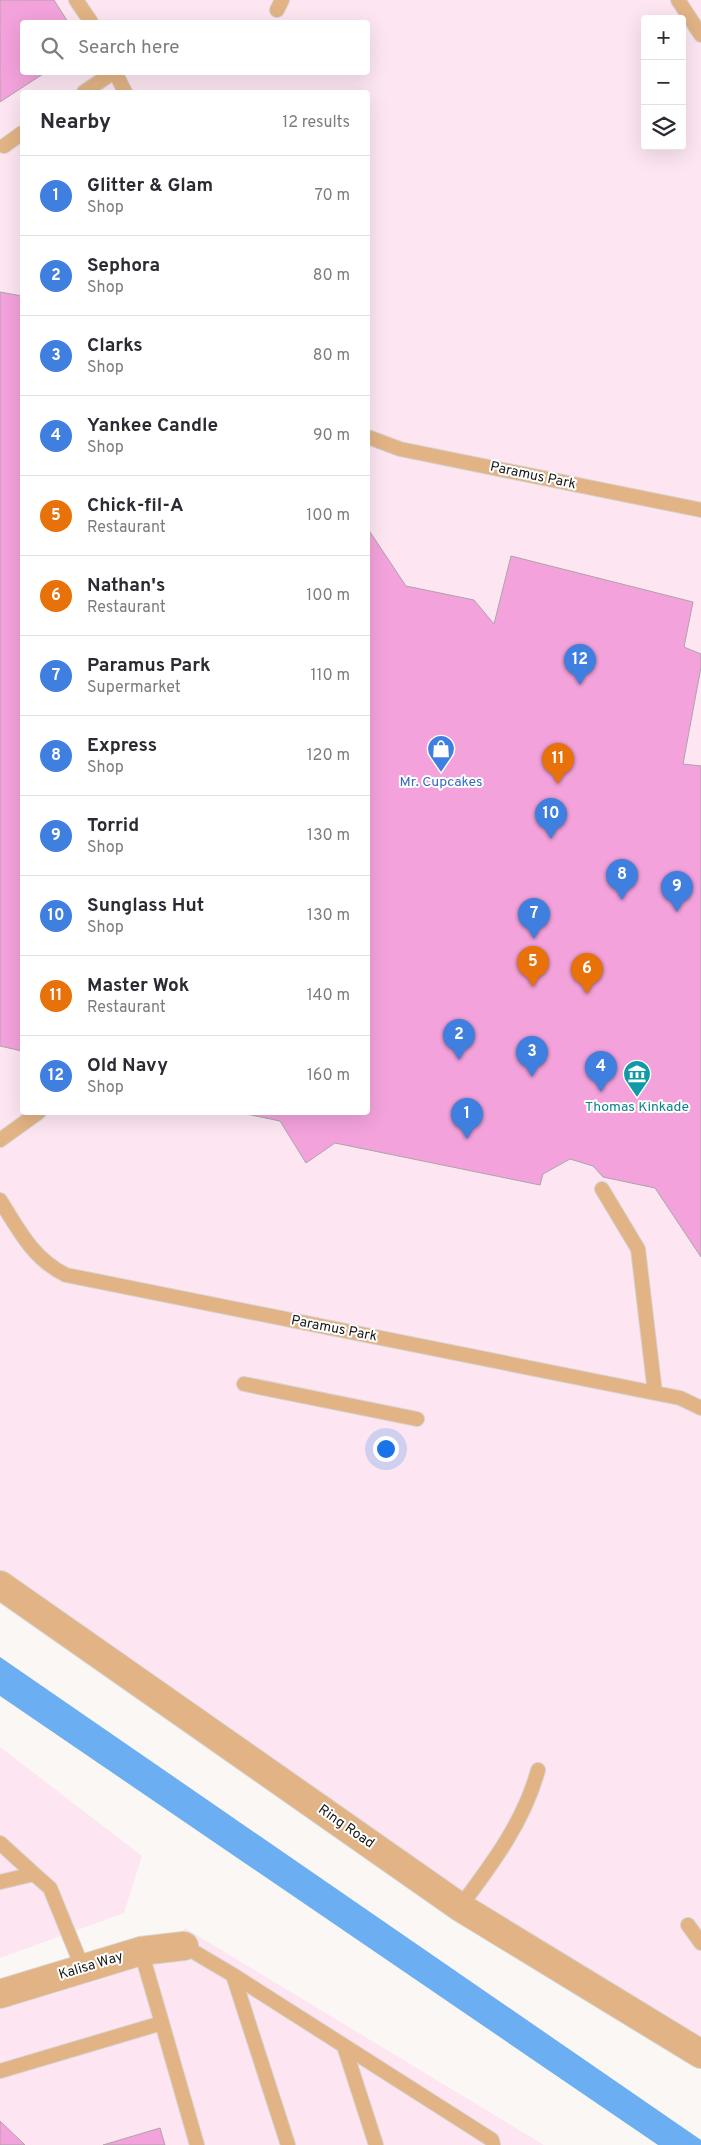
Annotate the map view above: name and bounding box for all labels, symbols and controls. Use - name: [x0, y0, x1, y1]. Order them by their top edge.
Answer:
- map controls: [641, 15, 686, 150]
- button: +: [641, 15, 686, 60]
- search box: [20, 20, 370, 75]
- icon: search: [38, 34, 66, 62]
- text: Search here: [78, 36, 180, 60]
- button: −: [641, 60, 686, 105]
- button: layers: [641, 105, 686, 150]
- text: Nearby: [40, 109, 111, 136]
- text: 12 results: [282, 113, 350, 133]
- text: Glitter & Glam: [87, 174, 213, 198]
- text: 1: [53, 186, 59, 206]
- text: 70 m: [315, 186, 350, 206]
- text: Shop: [87, 198, 124, 218]
- text: Sephora: [87, 254, 160, 278]
- text: 2: [51, 266, 61, 286]
- text: 80 m: [313, 266, 350, 286]
- text: Shop: [87, 278, 124, 298]
- text: Clarks: [87, 334, 143, 358]
- text: 3: [51, 346, 61, 366]
- text: 80 m: [313, 346, 350, 366]
- text: Shop: [87, 358, 124, 378]
- text: Yankee Candle: [87, 414, 218, 438]
- text: 4: [51, 426, 61, 446]
- text: 90 m: [313, 426, 350, 446]
- text: Shop: [87, 438, 124, 458]
- street label: Paramus Park: [489, 459, 577, 493]
- text: Chick-fil-A: [87, 494, 184, 518]
- text: 5: [51, 506, 61, 526]
- text: 100 m: [306, 506, 350, 526]
- text: Restaurant: [87, 518, 166, 538]
- text: Nathan's: [87, 574, 165, 598]
- text: 6: [51, 586, 61, 606]
- text: 100 m: [306, 586, 350, 606]
- text: Restaurant: [87, 598, 166, 618]
- pin: 12: [564, 644, 596, 685]
- text: Paramus Park: [87, 654, 211, 678]
- text: 7: [52, 666, 60, 686]
- text: 110 m: [310, 666, 350, 686]
- text: Supermarket: [87, 678, 181, 698]
- text: Express: [87, 734, 157, 758]
- shop icon: Mr. Cupcakes: [426, 734, 456, 773]
- pin: 11: [542, 743, 574, 784]
- text: 8: [51, 746, 61, 766]
- text: 120 m: [307, 746, 350, 766]
- text: Shop: [87, 758, 124, 778]
- place label: Mr. Cupcakes: [399, 774, 483, 791]
- pin: 10: [535, 798, 567, 839]
- text: Torrid: [87, 814, 139, 838]
- text: 9: [51, 826, 61, 846]
- text: 130 m: [307, 826, 350, 846]
- text: Shop: [87, 838, 124, 858]
- pin: 8: [606, 859, 638, 900]
- pin: 9: [661, 871, 693, 912]
- text: Sunglass Hut: [87, 894, 204, 918]
- pin: 7: [518, 898, 550, 939]
- text: 10: [48, 906, 64, 926]
- text: 130 m: [307, 906, 350, 926]
- text: Shop: [87, 918, 124, 938]
- pin: 5: [517, 946, 549, 987]
- pin: 6: [571, 953, 603, 994]
- text: Master Wok: [87, 974, 189, 998]
- text: 11: [50, 986, 62, 1006]
- text: 140 m: [307, 986, 350, 1006]
- text: Restaurant: [87, 998, 166, 1018]
- pin: 2: [443, 1019, 475, 1060]
- pin: 3: [516, 1036, 548, 1077]
- pin: 4: [585, 1051, 617, 1092]
- text: Old Navy: [87, 1054, 168, 1078]
- museum icon: Thomas Kinkade: [622, 1059, 652, 1098]
- text: 12: [48, 1066, 64, 1086]
- text: 160 m: [307, 1066, 350, 1086]
- text: Shop: [87, 1078, 124, 1098]
- pin: 1: [451, 1098, 483, 1139]
- place label: Thomas Kinkade: [585, 1099, 689, 1116]
- street label: Paramus Park: [290, 1312, 378, 1346]
- your location: [373, 1436, 399, 1462]
- street label: Ring Road: [315, 1802, 377, 1852]
- street label: Kalisa Way: [57, 1948, 125, 1984]

